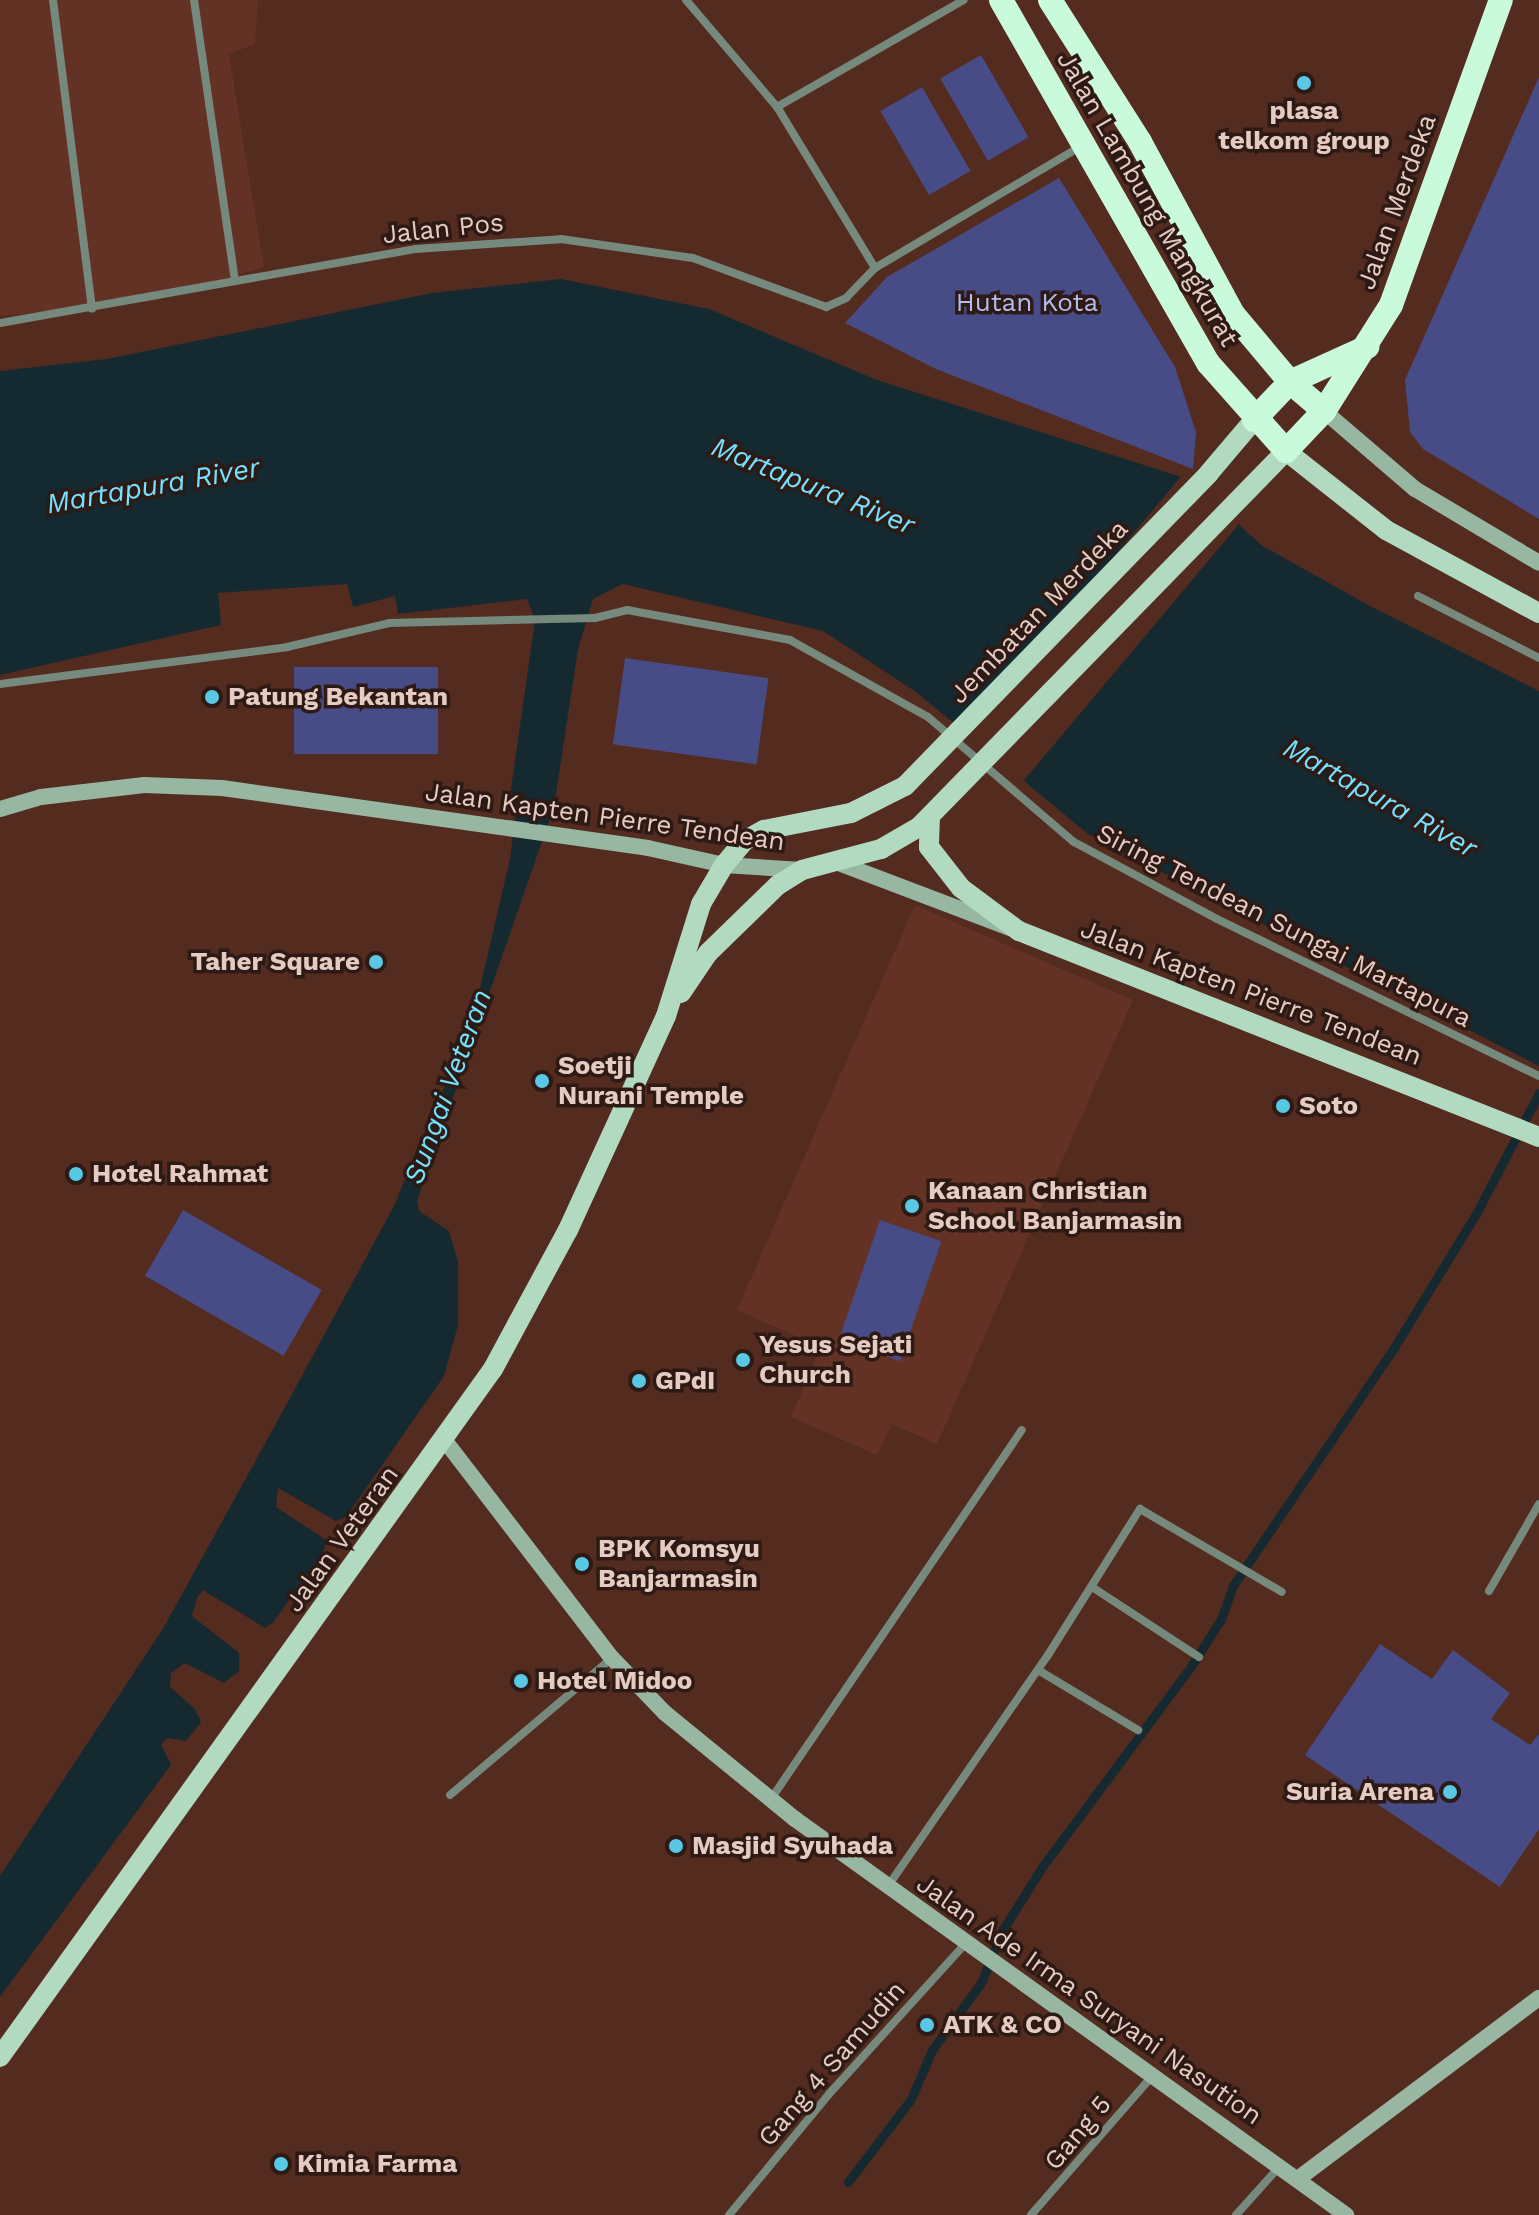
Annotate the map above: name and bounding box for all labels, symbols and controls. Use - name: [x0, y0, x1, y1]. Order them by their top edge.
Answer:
- street label: Jalan Lambung Mangkurat: [1050, 46, 1244, 352]
- marker: plasa telkom group: [1295, 74, 1313, 92]
- place label: plasa telkom group: [1218, 95, 1390, 156]
- street label: Jalan Merdeka: [1351, 110, 1443, 294]
- street label: Jalan Pos: [381, 207, 505, 251]
- park label: Hutan Kota: [956, 287, 1098, 319]
- water label: Martapura River: [707, 430, 919, 542]
- water label: Martapura River: [44, 451, 262, 521]
- street label: Jembatan Merdeka: [943, 514, 1135, 710]
- place label: Patung Bekantan: [228, 681, 448, 713]
- marker: Patung Bekantan: [203, 688, 221, 706]
- water label: Martapura River: [1277, 731, 1483, 865]
- street label: Jalan Kapten Pierre Tendean: [423, 776, 787, 858]
- street label: Siring Tendean Sungai Martapura: [1091, 817, 1477, 1035]
- street label: Jalan Kapten Pierre Tendean: [1076, 913, 1426, 1073]
- place label: Taher Square: [190, 946, 360, 978]
- marker: Taher Square: [367, 953, 385, 971]
- water label: Sungai Veteran: [397, 985, 499, 1189]
- place label: Soetji Nurani Temple: [558, 1050, 744, 1112]
- marker: Soetji Nurani Temple: [533, 1072, 551, 1090]
- place label: Soto: [1299, 1090, 1358, 1122]
- marker: Soto: [1274, 1097, 1292, 1115]
- place label: Hotel Rahmat: [92, 1158, 268, 1190]
- marker: Hotel Rahmat: [67, 1165, 85, 1183]
- place label: Kanaan Christian School Banjarmasin: [928, 1175, 1183, 1236]
- marker: Kanaan Christian School Banjarmasin: [903, 1197, 921, 1215]
- place label: Yesus Sejati Church: [759, 1329, 912, 1390]
- marker: Yesus Sejati Church: [734, 1351, 752, 1369]
- place label: GPdI: [655, 1365, 715, 1397]
- marker: GPdI: [630, 1372, 648, 1390]
- street label: Jalan Veteran: [278, 1460, 406, 1618]
- place label: BPK Komsyu Banjarmasin: [598, 1533, 760, 1594]
- marker: BPK Komsyu Banjarmasin: [573, 1555, 591, 1573]
- place label: Hotel Midoo: [537, 1665, 693, 1697]
- marker: Hotel Midoo: [512, 1672, 530, 1690]
- place label: Suria Arena: [1285, 1776, 1434, 1808]
- marker: Suria Arena: [1441, 1783, 1459, 1801]
- place label: Masjid Syuhada: [692, 1830, 893, 1862]
- marker: Masjid Syuhada: [667, 1837, 685, 1855]
- street label: Jalan Ade Irma Suryani Nasution: [910, 1868, 1268, 2132]
- street label: Gang 4 Samudin: [752, 1975, 912, 2153]
- place label: ATK & CO: [943, 2009, 1062, 2041]
- marker: ATK & CO: [918, 2016, 936, 2034]
- street label: Gang 5: [1038, 2089, 1118, 2177]
- place label: Kimia Farma: [297, 2148, 458, 2180]
- marker: Kimia Farma: [272, 2155, 290, 2173]

